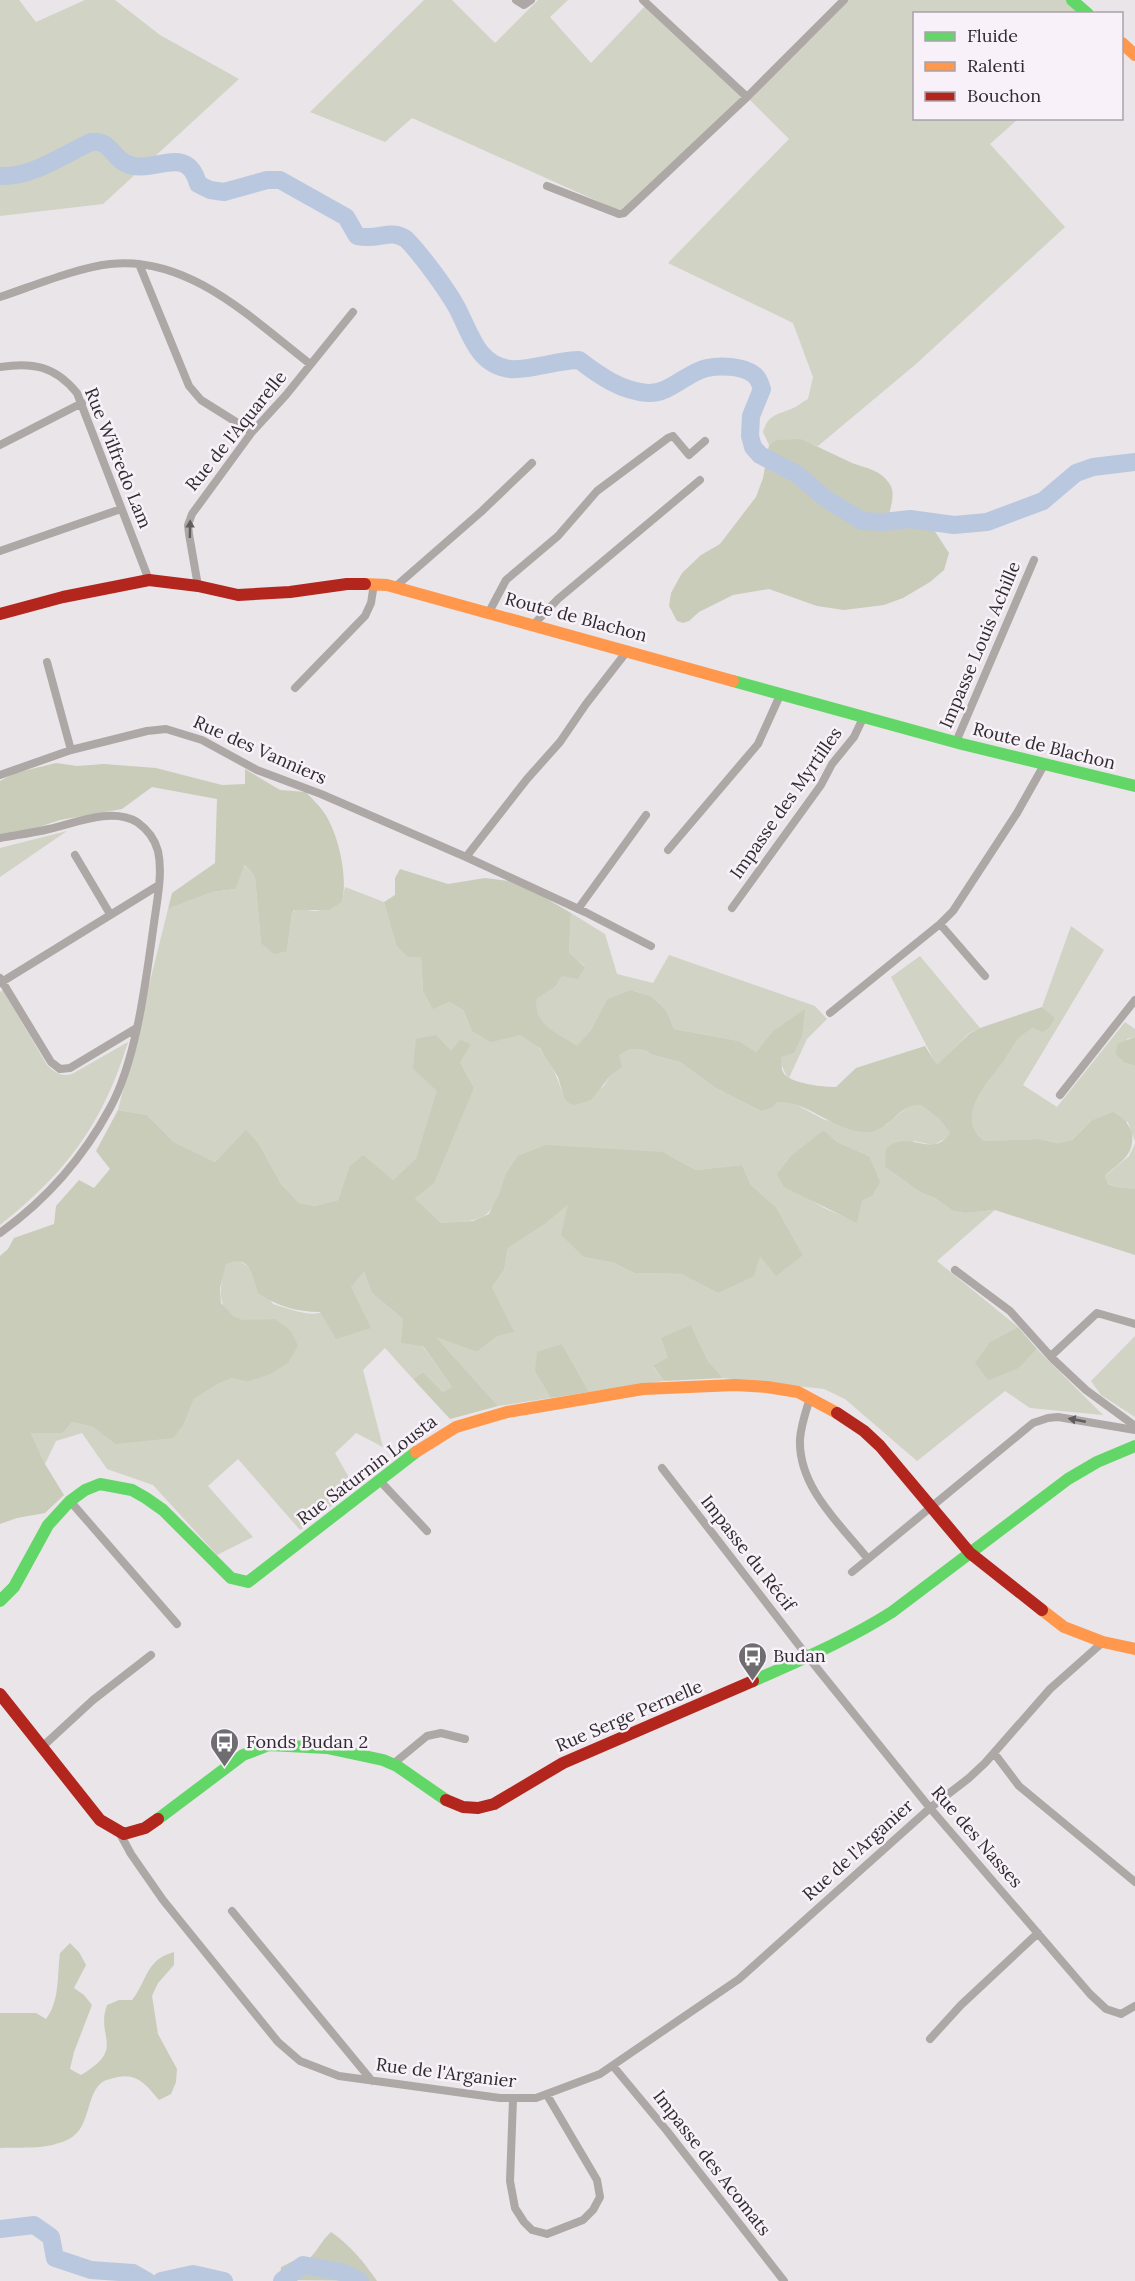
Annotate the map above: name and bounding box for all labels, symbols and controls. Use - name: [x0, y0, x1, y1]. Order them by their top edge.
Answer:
- legend: [913, 12, 1123, 120]
- text: Fluide: [967, 24, 1018, 47]
- text: Ralenti: [967, 54, 1025, 77]
- text: Bouchon: [967, 84, 1041, 107]
- street label: Rue de l'Aquarelle: [180, 366, 291, 496]
- street label: Rue Wilfredo Lam: [80, 384, 157, 532]
- one-way arrow: [185, 519, 194, 538]
- street label: Impasse Louis Achille: [934, 558, 1025, 732]
- street label: Route de Blachon: [503, 586, 650, 647]
- street label: Rue des Vanniers: [190, 710, 330, 789]
- street label: Route de Blachon: [970, 717, 1118, 774]
- street label: Impasse des Myrtilles: [724, 722, 847, 883]
- street label: Rue Saturnin Lousta: [292, 1409, 441, 1530]
- one-way arrow: [1068, 1415, 1087, 1424]
- street label: Impasse du Récif: [696, 1490, 802, 1617]
- bus stop icon: Budan: [736, 1640, 768, 1682]
- place label: Budan: [773, 1644, 826, 1667]
- street label: Rue Serge Pernelle: [552, 1674, 706, 1757]
- bus stop icon: Fonds Budan 2: [209, 1726, 241, 1768]
- place label: Fonds Budan 2: [246, 1730, 368, 1753]
- street label: Rue des Nasses: [927, 1781, 1028, 1892]
- street label: Rue de l'Arganier: [797, 1794, 918, 1905]
- street label: Rue de l'Arganier: [375, 2052, 518, 2093]
- street label: Impasse des Acomats: [648, 2085, 776, 2240]

